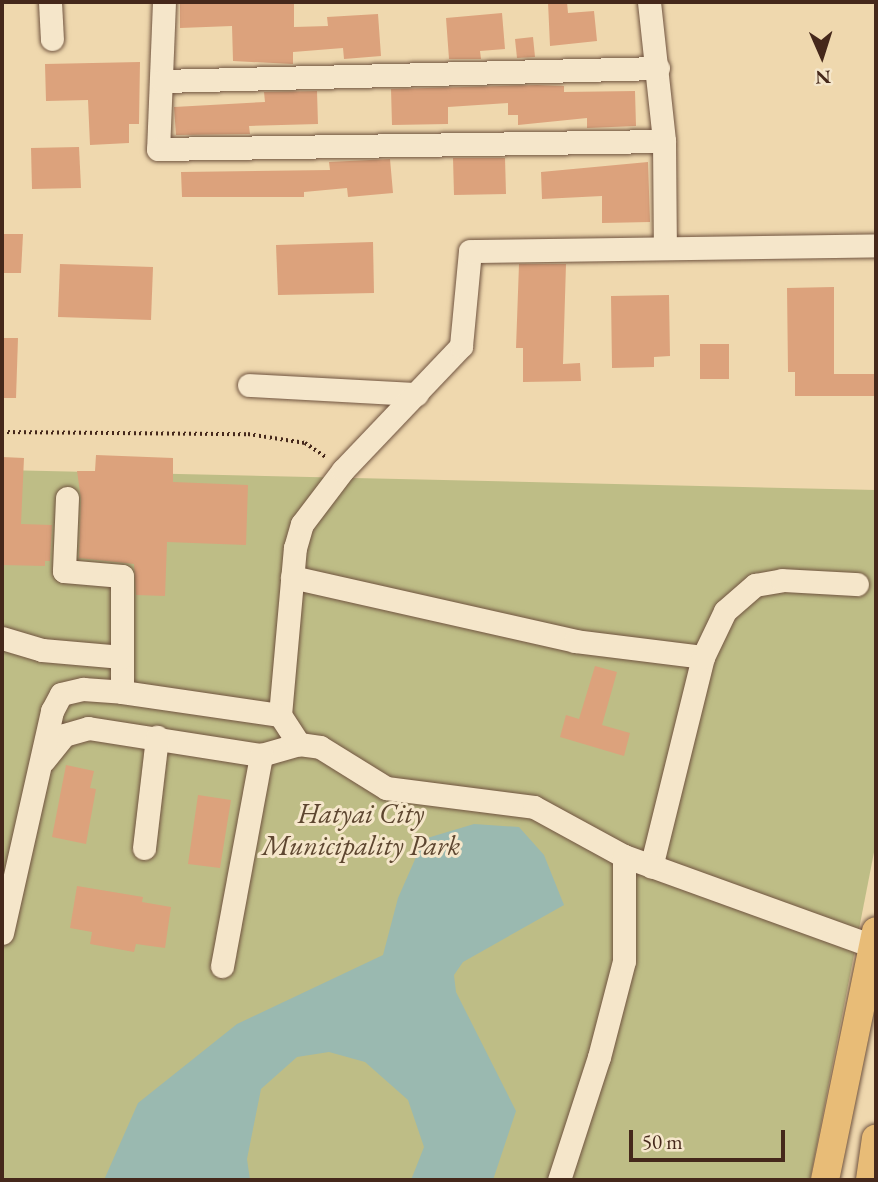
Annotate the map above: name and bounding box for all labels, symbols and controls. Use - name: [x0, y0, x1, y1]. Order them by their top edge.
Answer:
- north arrow: [787, 21, 857, 91]
- text: N: [815, 65, 831, 90]
- park label: Hatyai City Municipality Park: [262, 796, 460, 862]
- scale bar: [633, 1116, 789, 1160]
- text: 50 m: [642, 1128, 683, 1155]

